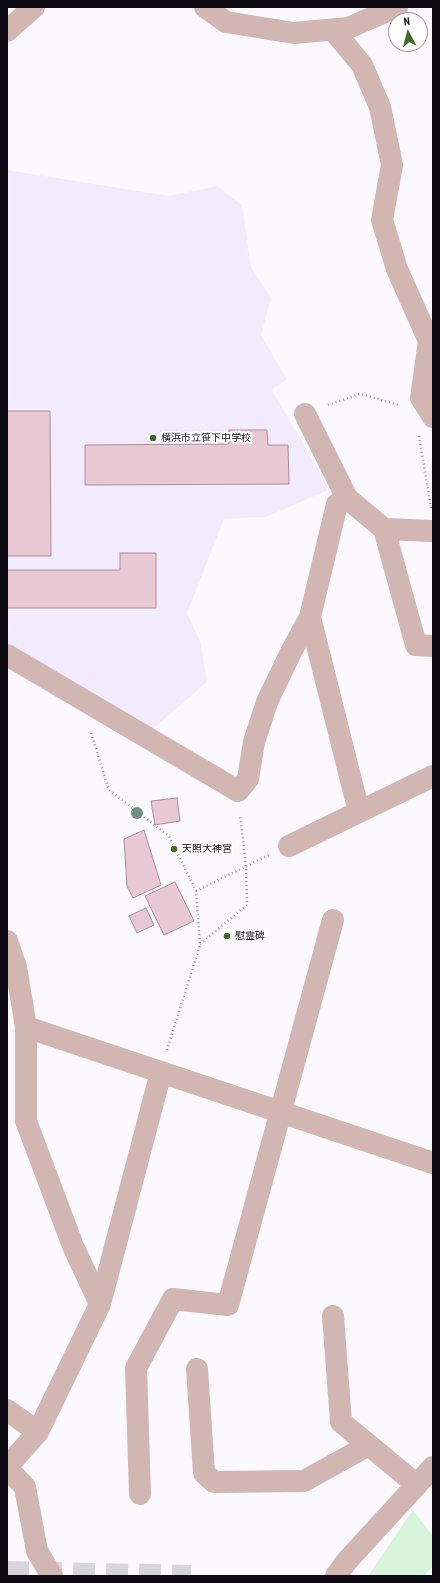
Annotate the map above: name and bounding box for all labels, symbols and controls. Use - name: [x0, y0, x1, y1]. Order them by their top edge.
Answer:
- north arrow: [388, 12, 428, 52]
- text: N: [403, 14, 410, 28]
- place label: 横浜市立笹下中学校: [161, 432, 251, 444]
- marker: 横浜市立笹下中学校: [148, 433, 158, 443]
- place label: 天照大神宮: [182, 843, 232, 855]
- marker: 天照大神宮: [169, 844, 179, 854]
- place label: 慰霊碑: [235, 930, 265, 942]
- marker: 慰霊碑: [222, 931, 232, 941]

